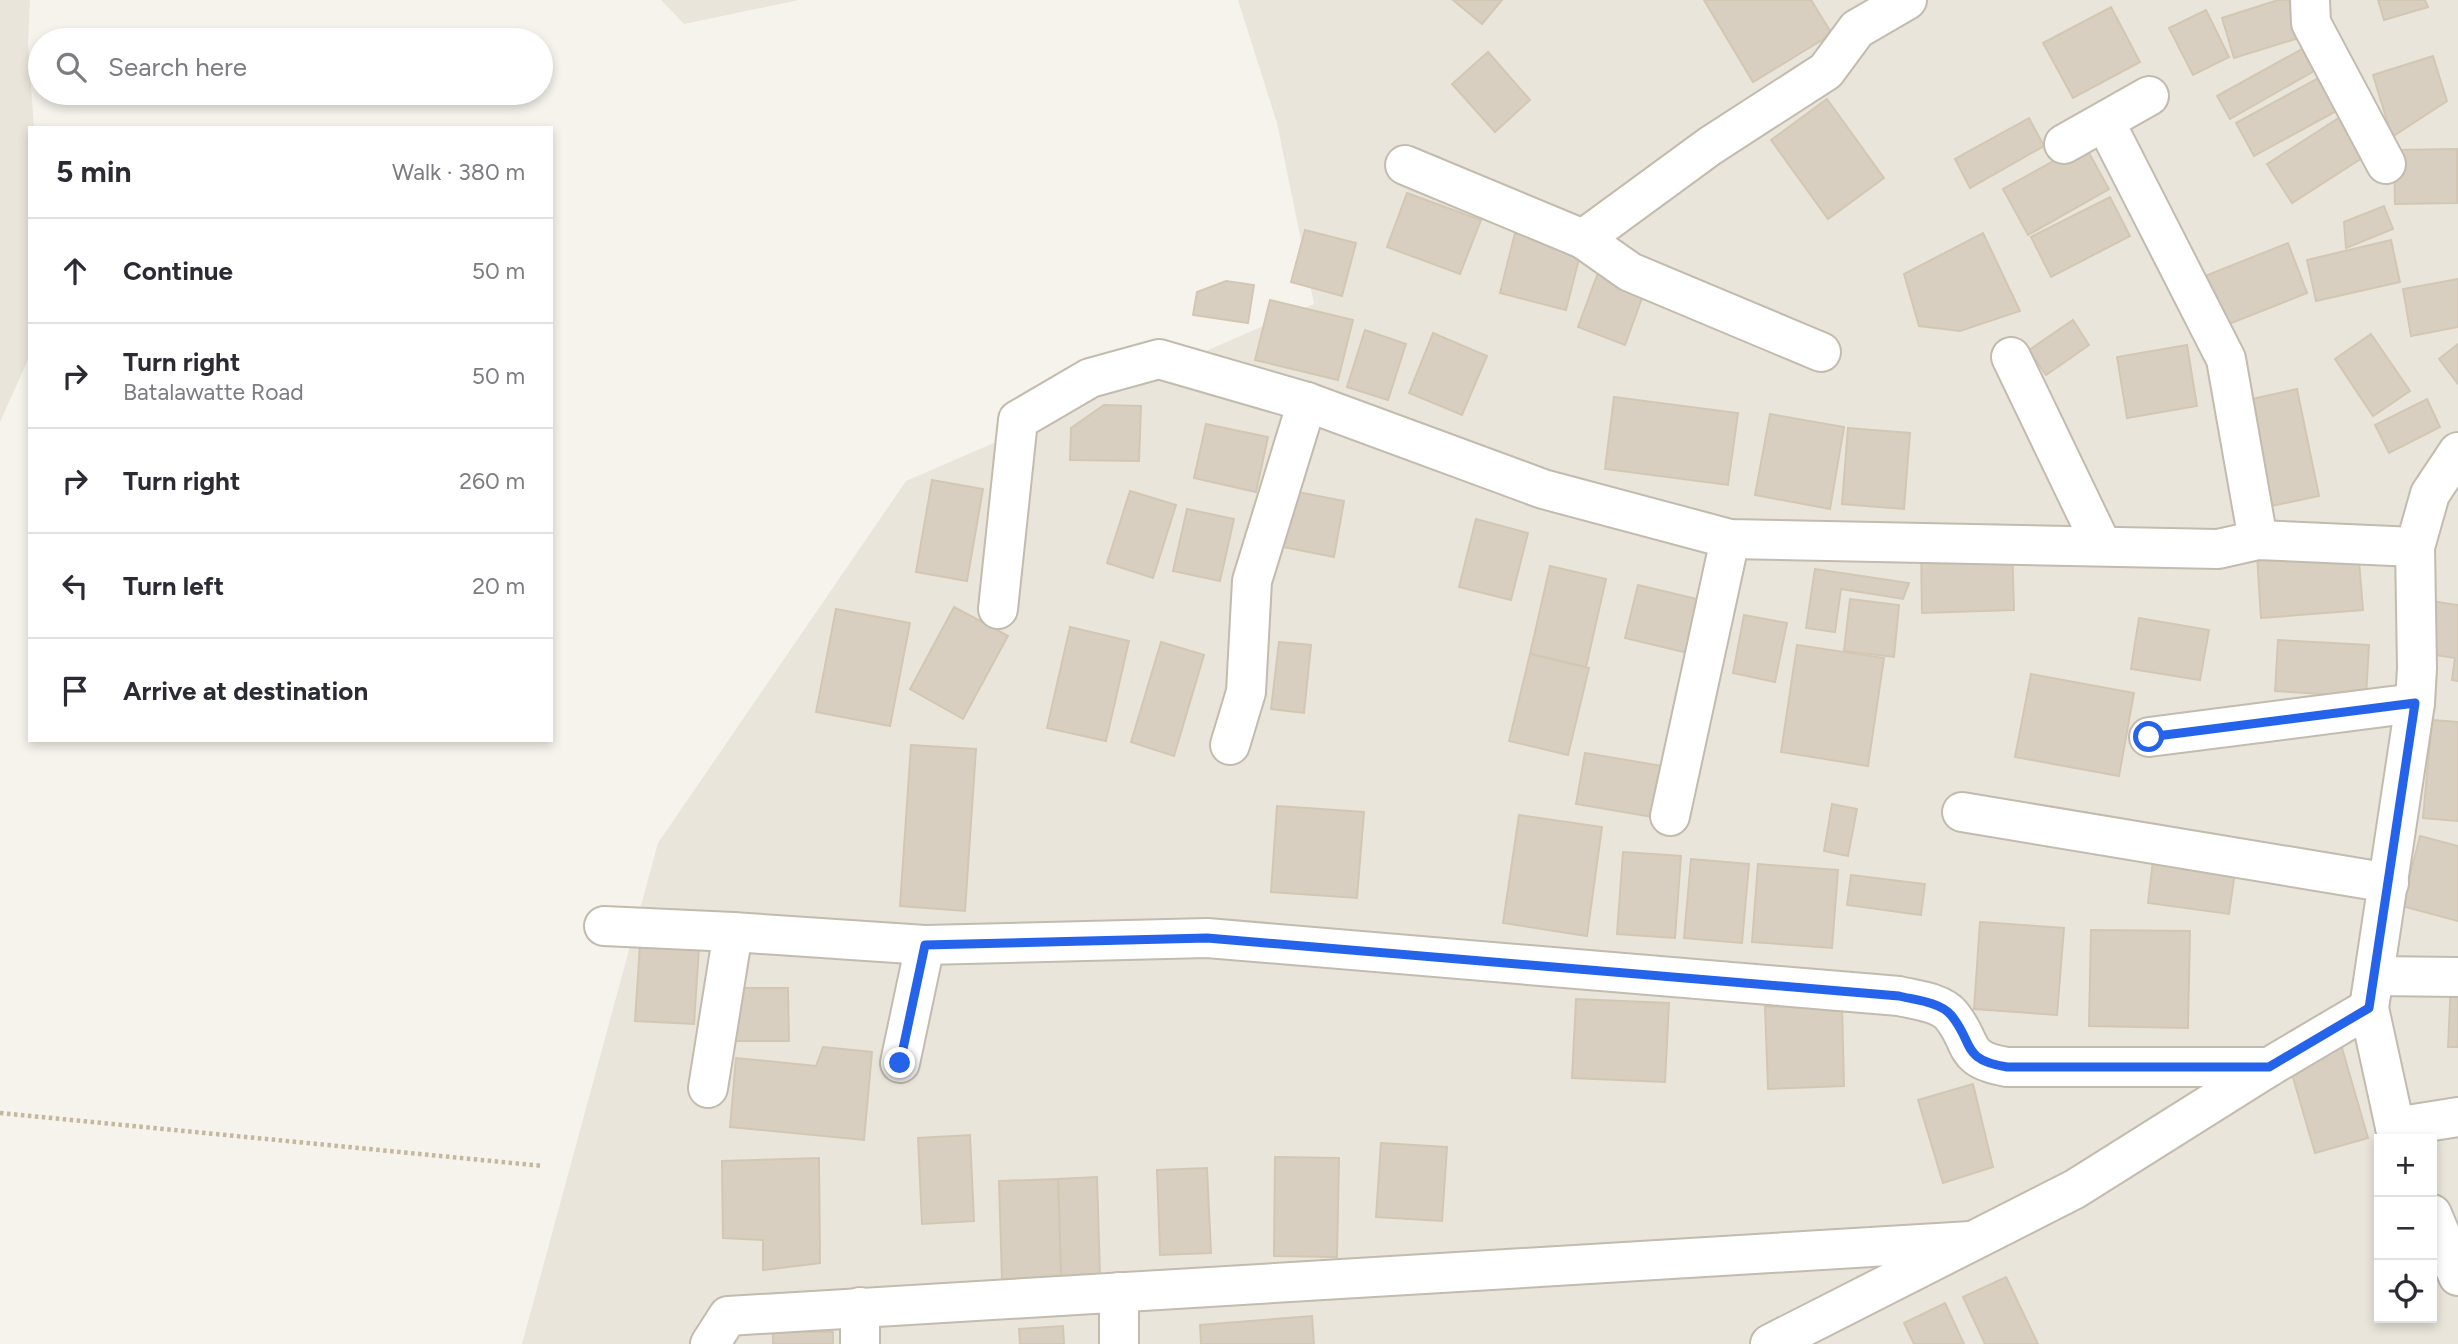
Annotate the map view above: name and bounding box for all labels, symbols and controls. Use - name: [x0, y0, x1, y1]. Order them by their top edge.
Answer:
- search box: [28, 28, 553, 105]
- icon: search: [52, 48, 90, 86]
- text: Search here: [108, 51, 247, 83]
- text: 5 min: [56, 153, 132, 190]
- text: Walk · 380 m: [392, 158, 525, 186]
- icon: ahead: [56, 252, 94, 290]
- text: Continue: [123, 255, 233, 287]
- text: 50 m: [472, 257, 525, 285]
- text: Turn right: [123, 346, 240, 378]
- icon: right: [56, 357, 94, 395]
- text: 50 m: [472, 362, 525, 390]
- text: Batalawatte Road: [123, 378, 304, 406]
- icon: right: [56, 462, 94, 500]
- text: Turn right: [123, 465, 240, 497]
- text: 260 m: [459, 467, 525, 495]
- icon: left: [56, 567, 94, 605]
- text: Turn left: [123, 570, 224, 602]
- text: 20 m: [472, 572, 525, 600]
- icon: arrive: [56, 672, 94, 710]
- text: Arrive at destination: [123, 675, 368, 707]
- route start: [2133, 721, 2164, 752]
- route end: [884, 1047, 915, 1078]
- map controls: [2374, 1134, 2437, 1323]
- button: +: [2374, 1134, 2437, 1197]
- button: −: [2374, 1197, 2437, 1260]
- button: locate: [2374, 1260, 2437, 1323]

